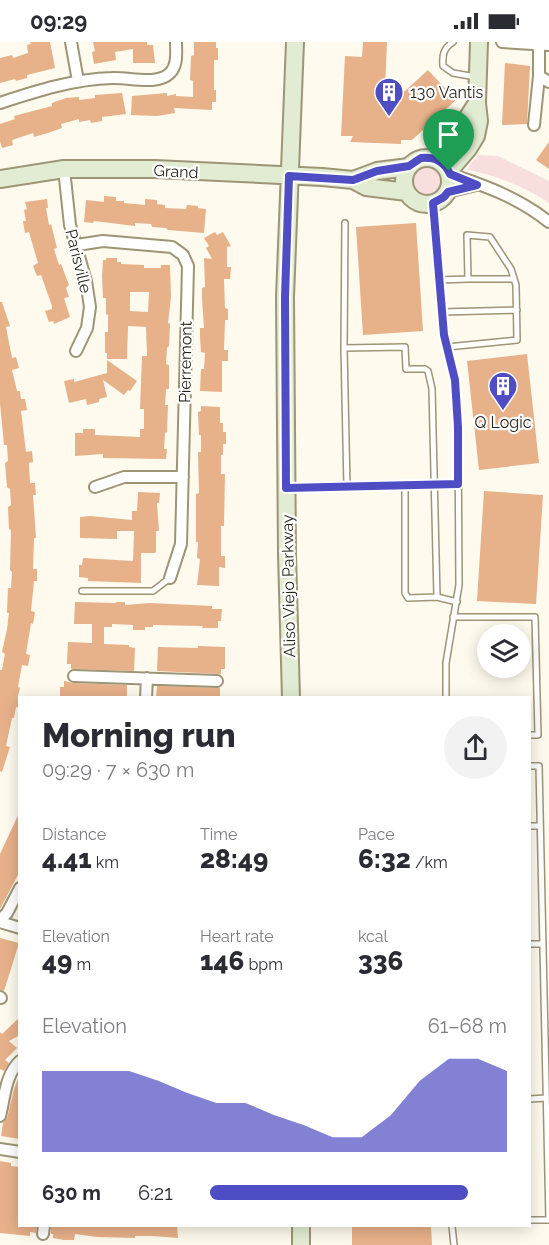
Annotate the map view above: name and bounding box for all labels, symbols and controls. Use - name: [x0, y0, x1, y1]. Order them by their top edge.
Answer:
- text: 09:29: [30, 8, 87, 34]
- building icon: 130 Vantis: [373, 76, 405, 118]
- place label: 130 Vantis: [410, 83, 484, 102]
- pin: [423, 109, 474, 171]
- icon: arrive: [432, 118, 465, 151]
- street label: Grand: [153, 161, 199, 182]
- street label: Parisville: [61, 227, 96, 295]
- street label: Pierremont: [175, 320, 196, 403]
- building icon: Q Logic: [487, 370, 519, 412]
- place label: Q Logic: [475, 413, 532, 432]
- street label: Aliso Viejo Parkway: [278, 514, 299, 658]
- map controls: [477, 624, 531, 678]
- button: layers: [477, 624, 531, 678]
- text: Morning run: [42, 716, 236, 755]
- button: share: [444, 716, 507, 779]
- text: 09:29 · 7 × 630 m: [42, 758, 194, 782]
- text: Distance: [42, 825, 106, 844]
- text: Time: [200, 825, 237, 844]
- text: Pace: [358, 825, 395, 844]
- text: 4.41: [42, 844, 92, 874]
- text: 28:49: [200, 844, 268, 874]
- text: 6:32: [358, 844, 411, 874]
- text: km: [92, 853, 119, 872]
- text: /km: [411, 853, 448, 872]
- text: Elevation: [42, 927, 110, 946]
- text: Heart rate: [200, 927, 274, 946]
- text: kcal: [358, 927, 388, 946]
- text: 49: [42, 946, 72, 976]
- text: 146: [200, 946, 244, 976]
- text: 336: [358, 946, 403, 976]
- text: m: [72, 955, 91, 974]
- text: bpm: [244, 955, 283, 974]
- text: Elevation: [42, 1014, 127, 1038]
- text: 61–68 m: [428, 1014, 507, 1038]
- text: 630 m: [42, 1181, 101, 1205]
- text: 6:21: [138, 1181, 173, 1205]

